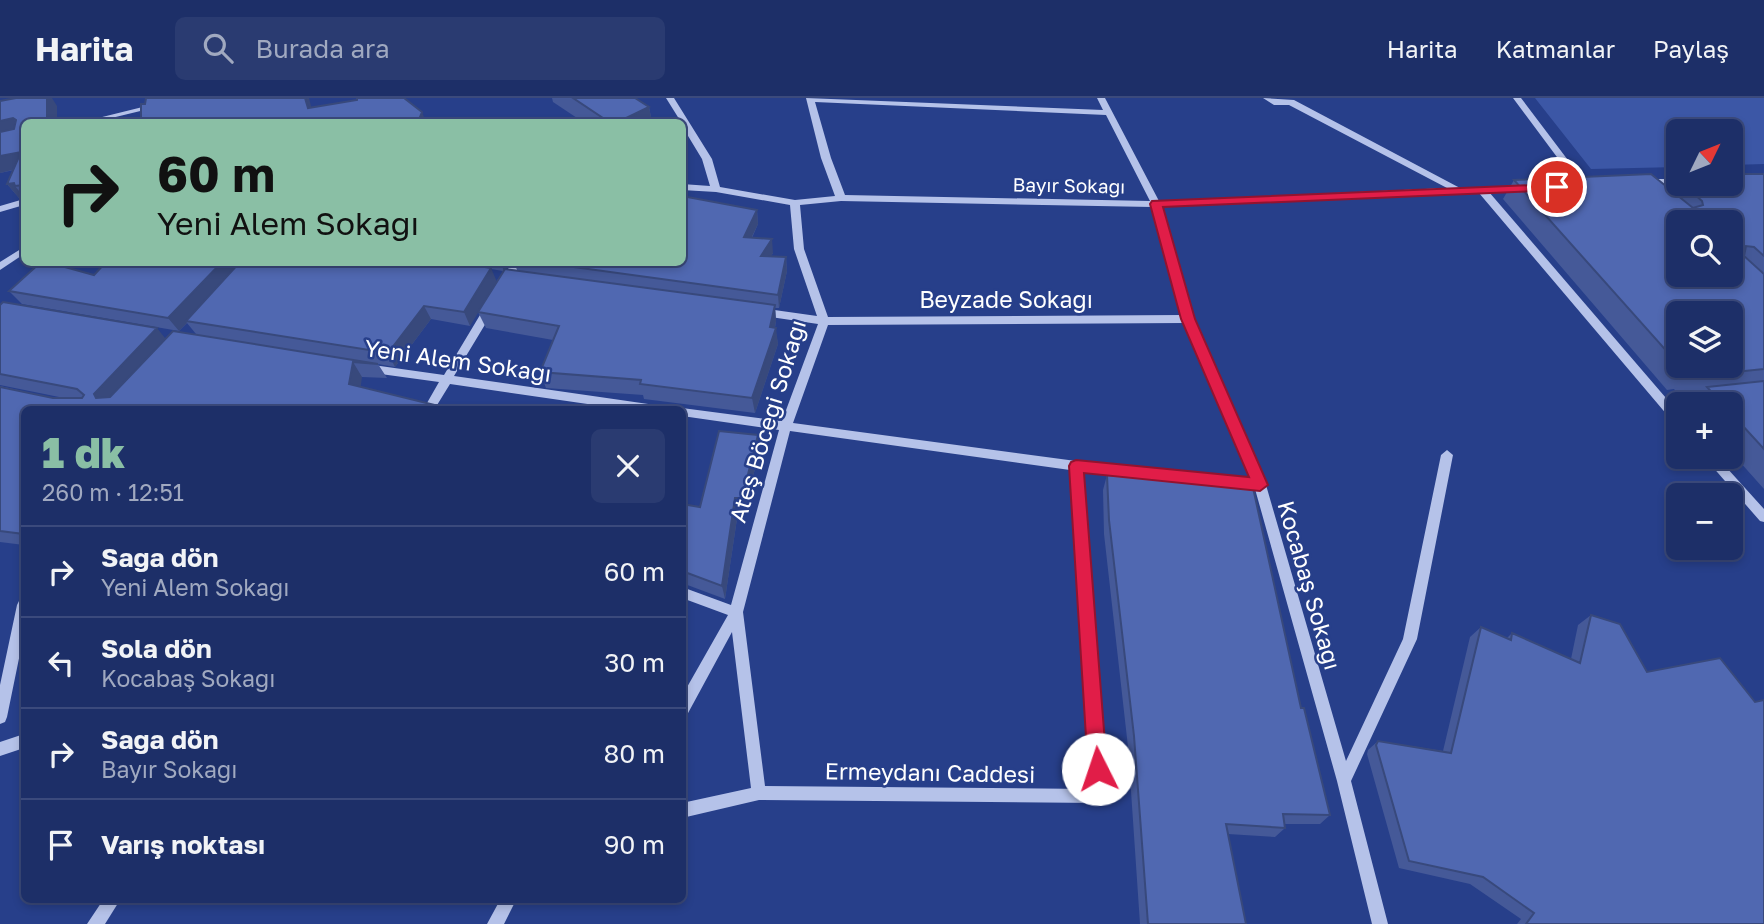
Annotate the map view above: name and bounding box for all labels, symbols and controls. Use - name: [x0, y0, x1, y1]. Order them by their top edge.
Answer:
- search box: [175, 17, 665, 80]
- text: Harita: [35, 29, 133, 68]
- icon: search: [199, 29, 237, 67]
- text: Burada ara: [255, 33, 390, 64]
- text: Harita: [1387, 34, 1458, 63]
- text: Katmanlar: [1496, 34, 1615, 63]
- text: Paylaş: [1653, 34, 1729, 63]
- north arrow: [1666, 119, 1743, 196]
- map controls: [1666, 119, 1743, 560]
- text: 60 m: [157, 144, 275, 203]
- icon: right: [42, 147, 133, 238]
- pin: [1527, 157, 1587, 217]
- icon: arrive: [1538, 168, 1576, 206]
- street label: Bayır Sokağı: [1013, 173, 1125, 197]
- text: Yeni Alem Sokağı: [157, 204, 419, 242]
- button: search: [1666, 210, 1743, 287]
- street label: Beyzade Sokağı: [919, 285, 1093, 313]
- button: layers: [1666, 301, 1743, 378]
- street label: Ateş Böceği Sokağı: [723, 316, 811, 526]
- street label: Yeni Alem Sokağı: [363, 333, 553, 387]
- button: +: [1666, 392, 1743, 469]
- text: 1 dk: [42, 427, 125, 477]
- button: close: [591, 429, 665, 503]
- text: 260 m · 12:51: [42, 478, 184, 506]
- button: −: [1666, 483, 1743, 560]
- street label: Kocabaş Sokağı: [1273, 497, 1347, 673]
- text: Sağa dön: [101, 542, 218, 573]
- icon: right: [42, 553, 80, 591]
- text: 60 m: [604, 556, 665, 587]
- text: Yeni Alem Sokağı: [101, 573, 289, 601]
- text: Sola dön: [101, 633, 212, 664]
- icon: left: [42, 644, 80, 682]
- text: 30 m: [604, 647, 665, 678]
- text: Kocabaş Sokağı: [101, 664, 275, 692]
- text: Sağa dön: [101, 724, 218, 755]
- position arrow: [1061, 732, 1135, 806]
- icon: right: [42, 735, 80, 773]
- text: 80 m: [604, 738, 665, 769]
- text: Bayır Sokağı: [101, 755, 237, 783]
- street label: Ermeydanı Caddesi: [825, 756, 1035, 788]
- icon: arrive: [42, 826, 80, 864]
- text: Varış noktası: [101, 829, 265, 860]
- text: 90 m: [604, 829, 665, 860]

